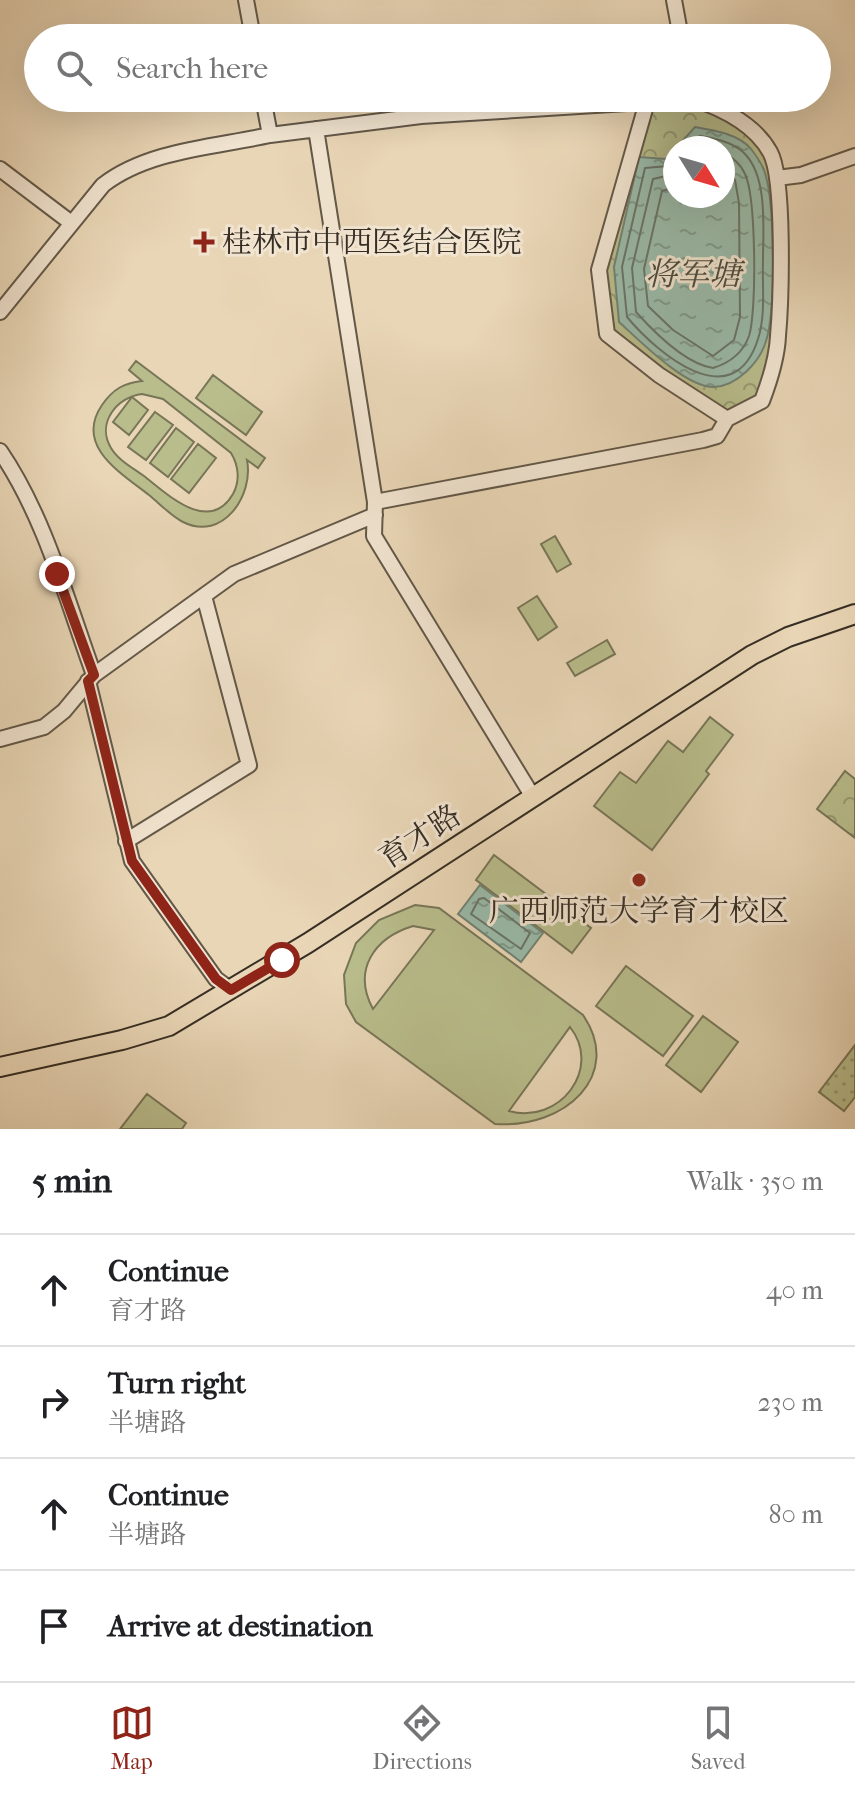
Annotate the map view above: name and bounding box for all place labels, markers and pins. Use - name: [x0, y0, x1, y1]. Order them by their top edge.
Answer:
- place label: 桂林市中西医结合医院: [222, 225, 522, 260]
- marker: 桂林市中西医结合医院: [193, 231, 215, 253]
- marker: 广西师范大学育才校区: [630, 871, 648, 889]
- place label: 广西师范大学育才校区: [489, 894, 789, 929]

